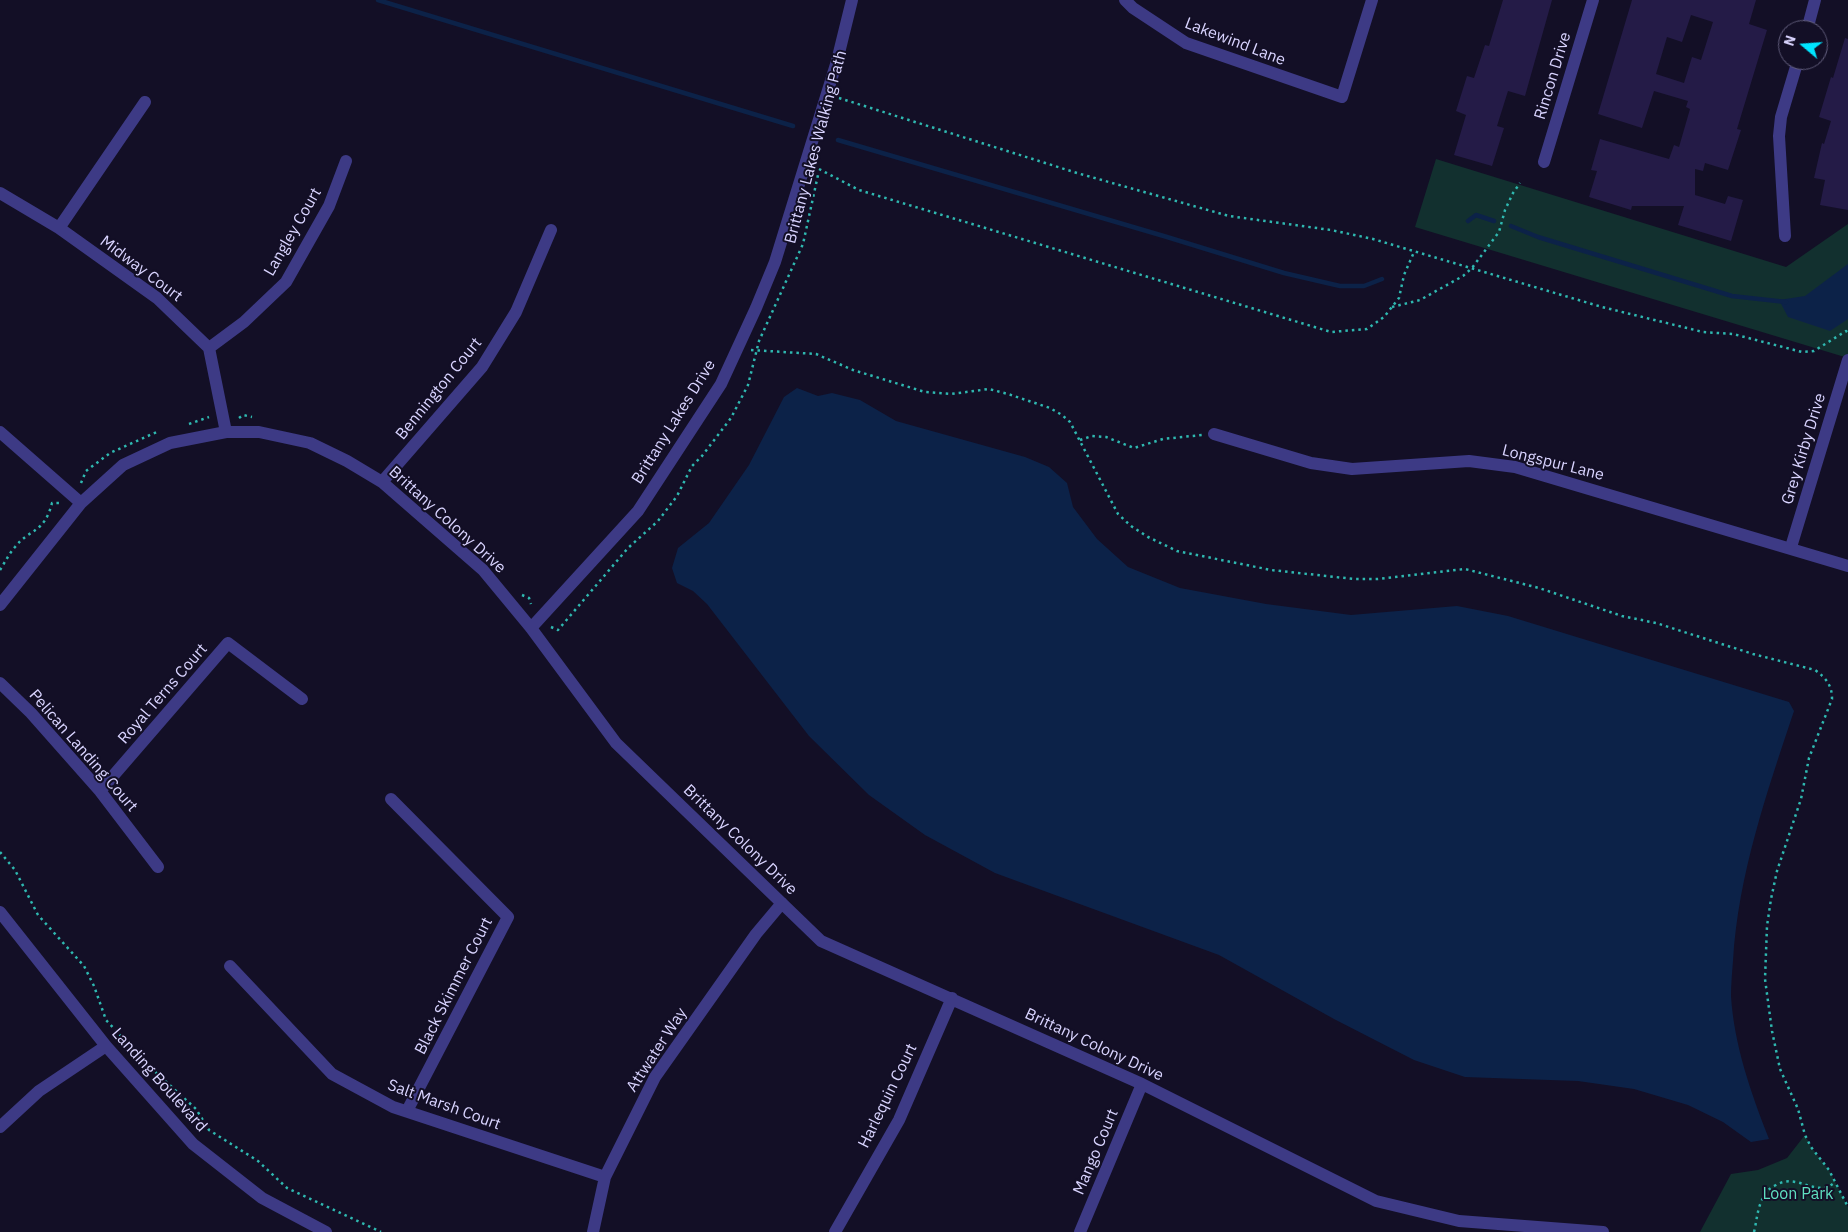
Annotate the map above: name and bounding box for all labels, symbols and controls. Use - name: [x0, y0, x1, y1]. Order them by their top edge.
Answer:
- street label: Lakewind Lane: [1182, 14, 1288, 70]
- north arrow: [1778, 20, 1828, 70]
- street label: Rincon Drive: [1531, 30, 1575, 122]
- text: N: [1780, 33, 1800, 48]
- street label: Brittany Lakes Walking Path: [781, 48, 851, 246]
- street label: Langley Court: [260, 185, 326, 279]
- street label: Midway Court: [96, 232, 186, 306]
- street label: Bennington Court: [392, 334, 486, 444]
- street label: Brittany Lakes Drive: [628, 356, 720, 488]
- street label: Grey Kirby Drive: [1778, 391, 1830, 507]
- street label: Longspur Lane: [1500, 441, 1606, 485]
- street label: Brittany Colony Drive: [385, 462, 509, 578]
- street label: Royal Terns Court: [114, 640, 212, 748]
- street label: Pelican Landing Court: [25, 686, 141, 816]
- street label: Brittany Colony Drive: [679, 781, 801, 899]
- street label: Black Skimmer Court: [411, 914, 497, 1058]
- street label: Attwater Way: [623, 1004, 691, 1096]
- street label: Brittany Colony Drive: [1022, 1004, 1166, 1086]
- street label: Landing Boulevard: [107, 1024, 211, 1136]
- street label: Harlequin Court: [854, 1041, 922, 1151]
- street label: Salt Marsh Court: [385, 1076, 503, 1134]
- street label: Mango Court: [1069, 1106, 1123, 1198]
- park label: Loon Park: [1762, 1184, 1834, 1204]

